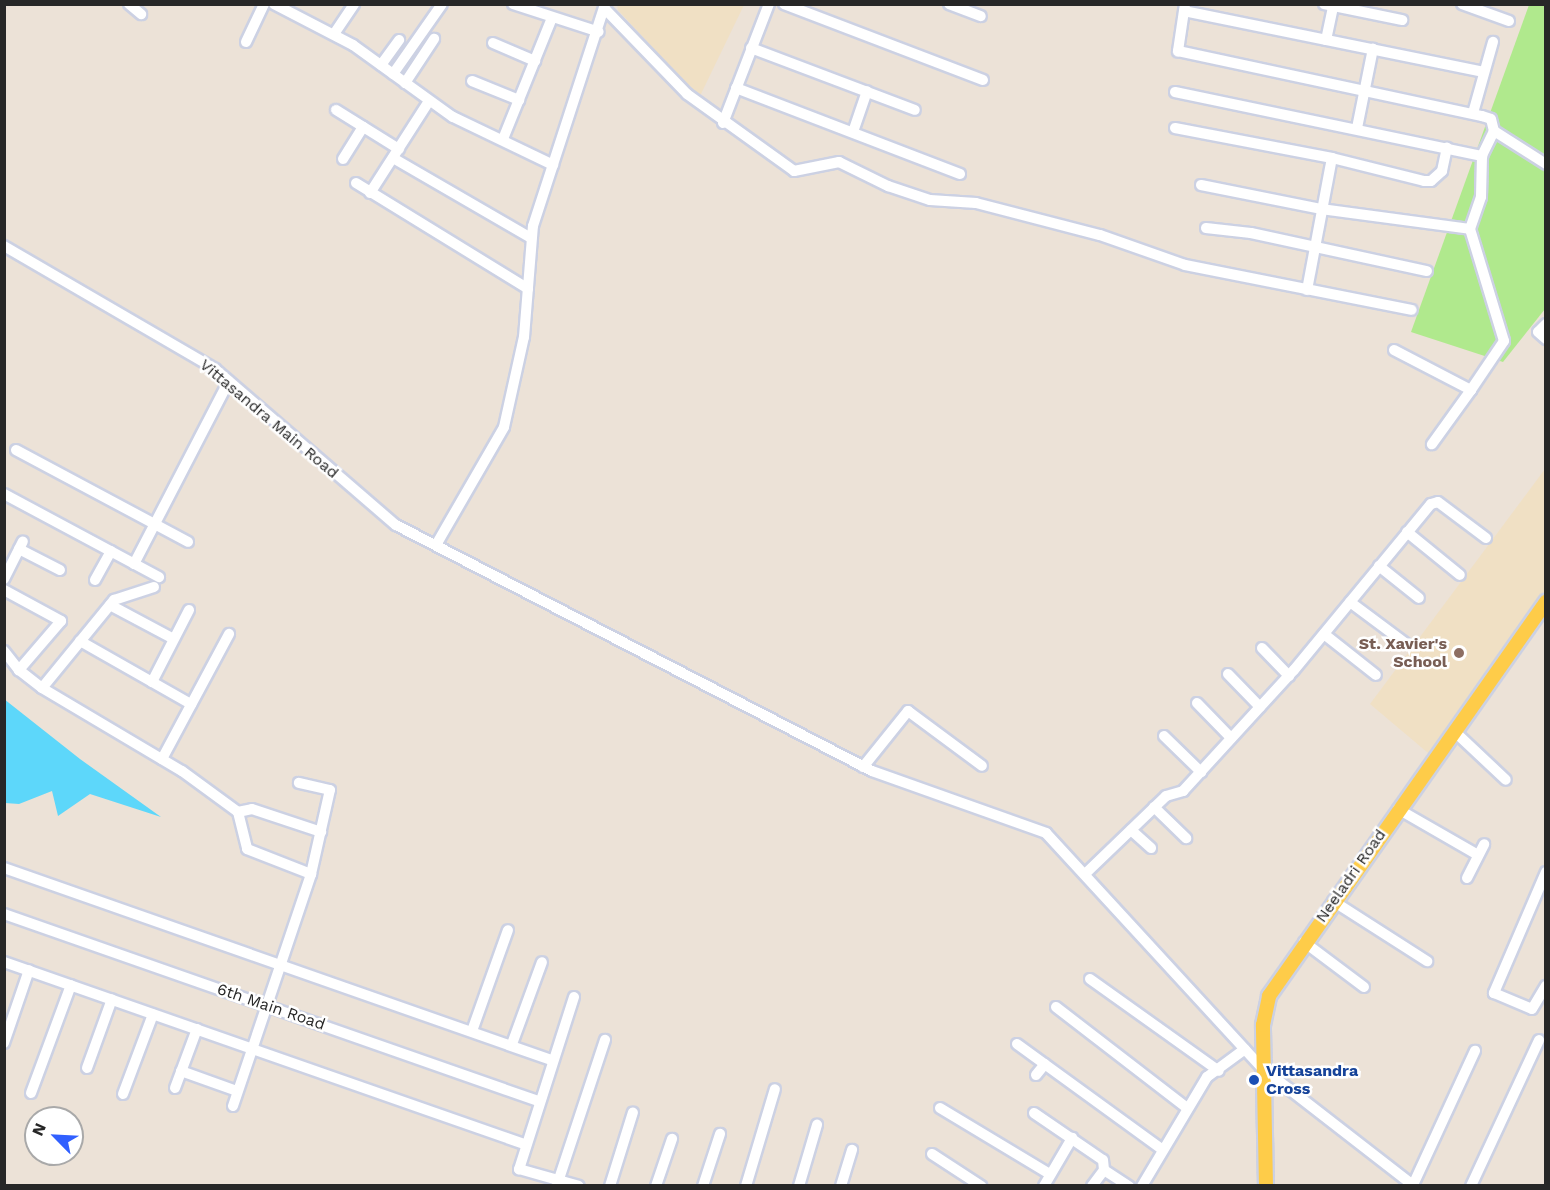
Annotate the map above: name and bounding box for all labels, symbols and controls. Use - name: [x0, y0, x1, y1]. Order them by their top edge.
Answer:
- street label: Vittasandra Main Road: [196, 355, 342, 483]
- place label: St. Xavier's School: [1359, 634, 1447, 672]
- marker: St. Xavier's School: [1452, 646, 1466, 660]
- street label: Neeladri Road: [1312, 826, 1390, 926]
- street label: 6th Main Road: [214, 980, 328, 1034]
- place label: Vittasandra Cross: [1266, 1061, 1358, 1099]
- marker: Vittasandra Cross: [1247, 1073, 1261, 1087]
- north arrow: [24, 1106, 84, 1166]
- text: N: [28, 1120, 50, 1139]

